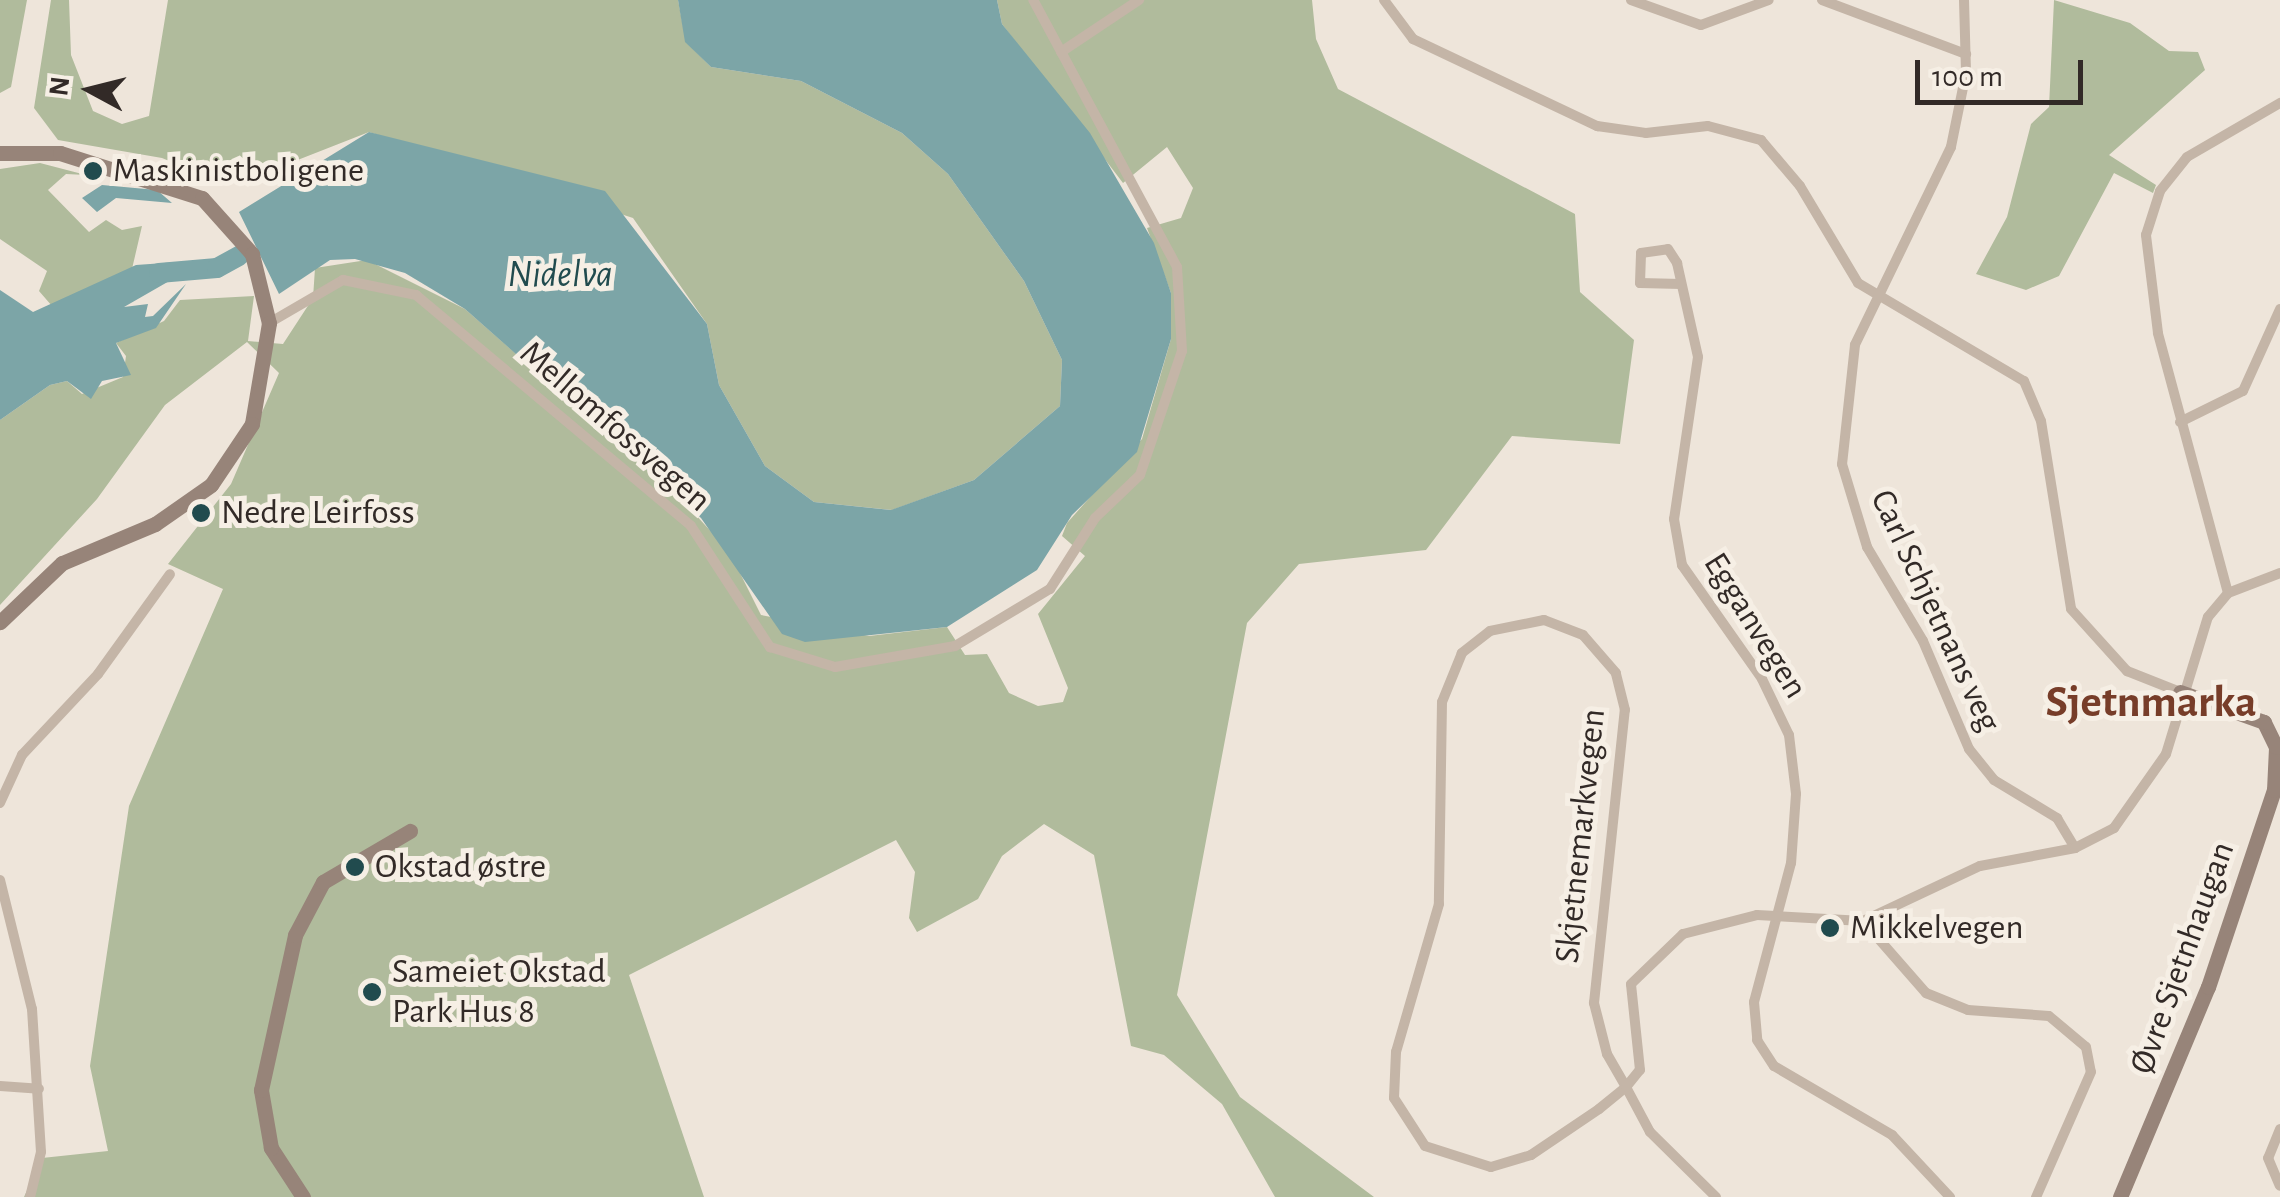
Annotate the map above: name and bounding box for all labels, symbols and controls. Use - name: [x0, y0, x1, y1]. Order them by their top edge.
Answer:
- north arrow: [40, 40, 140, 140]
- scale bar: [1920, 40, 2088, 102]
- text: 100 m: [1932, 62, 2003, 92]
- text: N: [45, 75, 75, 98]
- place label: Maskinistboligene: [113, 150, 364, 192]
- marker: Maskinistboligene: [82, 160, 104, 182]
- water label: Nidelva: [507, 253, 613, 299]
- street label: Mellomfossvegen: [511, 333, 719, 521]
- street label: Carl Schjetnans veg: [1861, 484, 2009, 738]
- place label: Nedre Leirfoss: [221, 492, 415, 534]
- marker: Nedre Leirfoss: [190, 502, 212, 524]
- street label: Egganvegen: [1694, 545, 1816, 707]
- district label: Sjetnmarka: [2045, 676, 2257, 730]
- street label: Skjetnemarkvegen: [1547, 707, 1615, 965]
- street label: Øvre Sjetnhaugan: [2122, 836, 2244, 1080]
- place label: Okstad østre: [375, 846, 546, 888]
- marker: Okstad østre: [344, 856, 366, 878]
- place label: Mikkelvegen: [1850, 907, 2024, 949]
- marker: Mikkelvegen: [1819, 917, 1841, 939]
- place label: Sameiet Okstad Park Hus 8: [392, 951, 606, 1033]
- marker: Sameiet Okstad Park Hus 8: [361, 981, 383, 1003]

